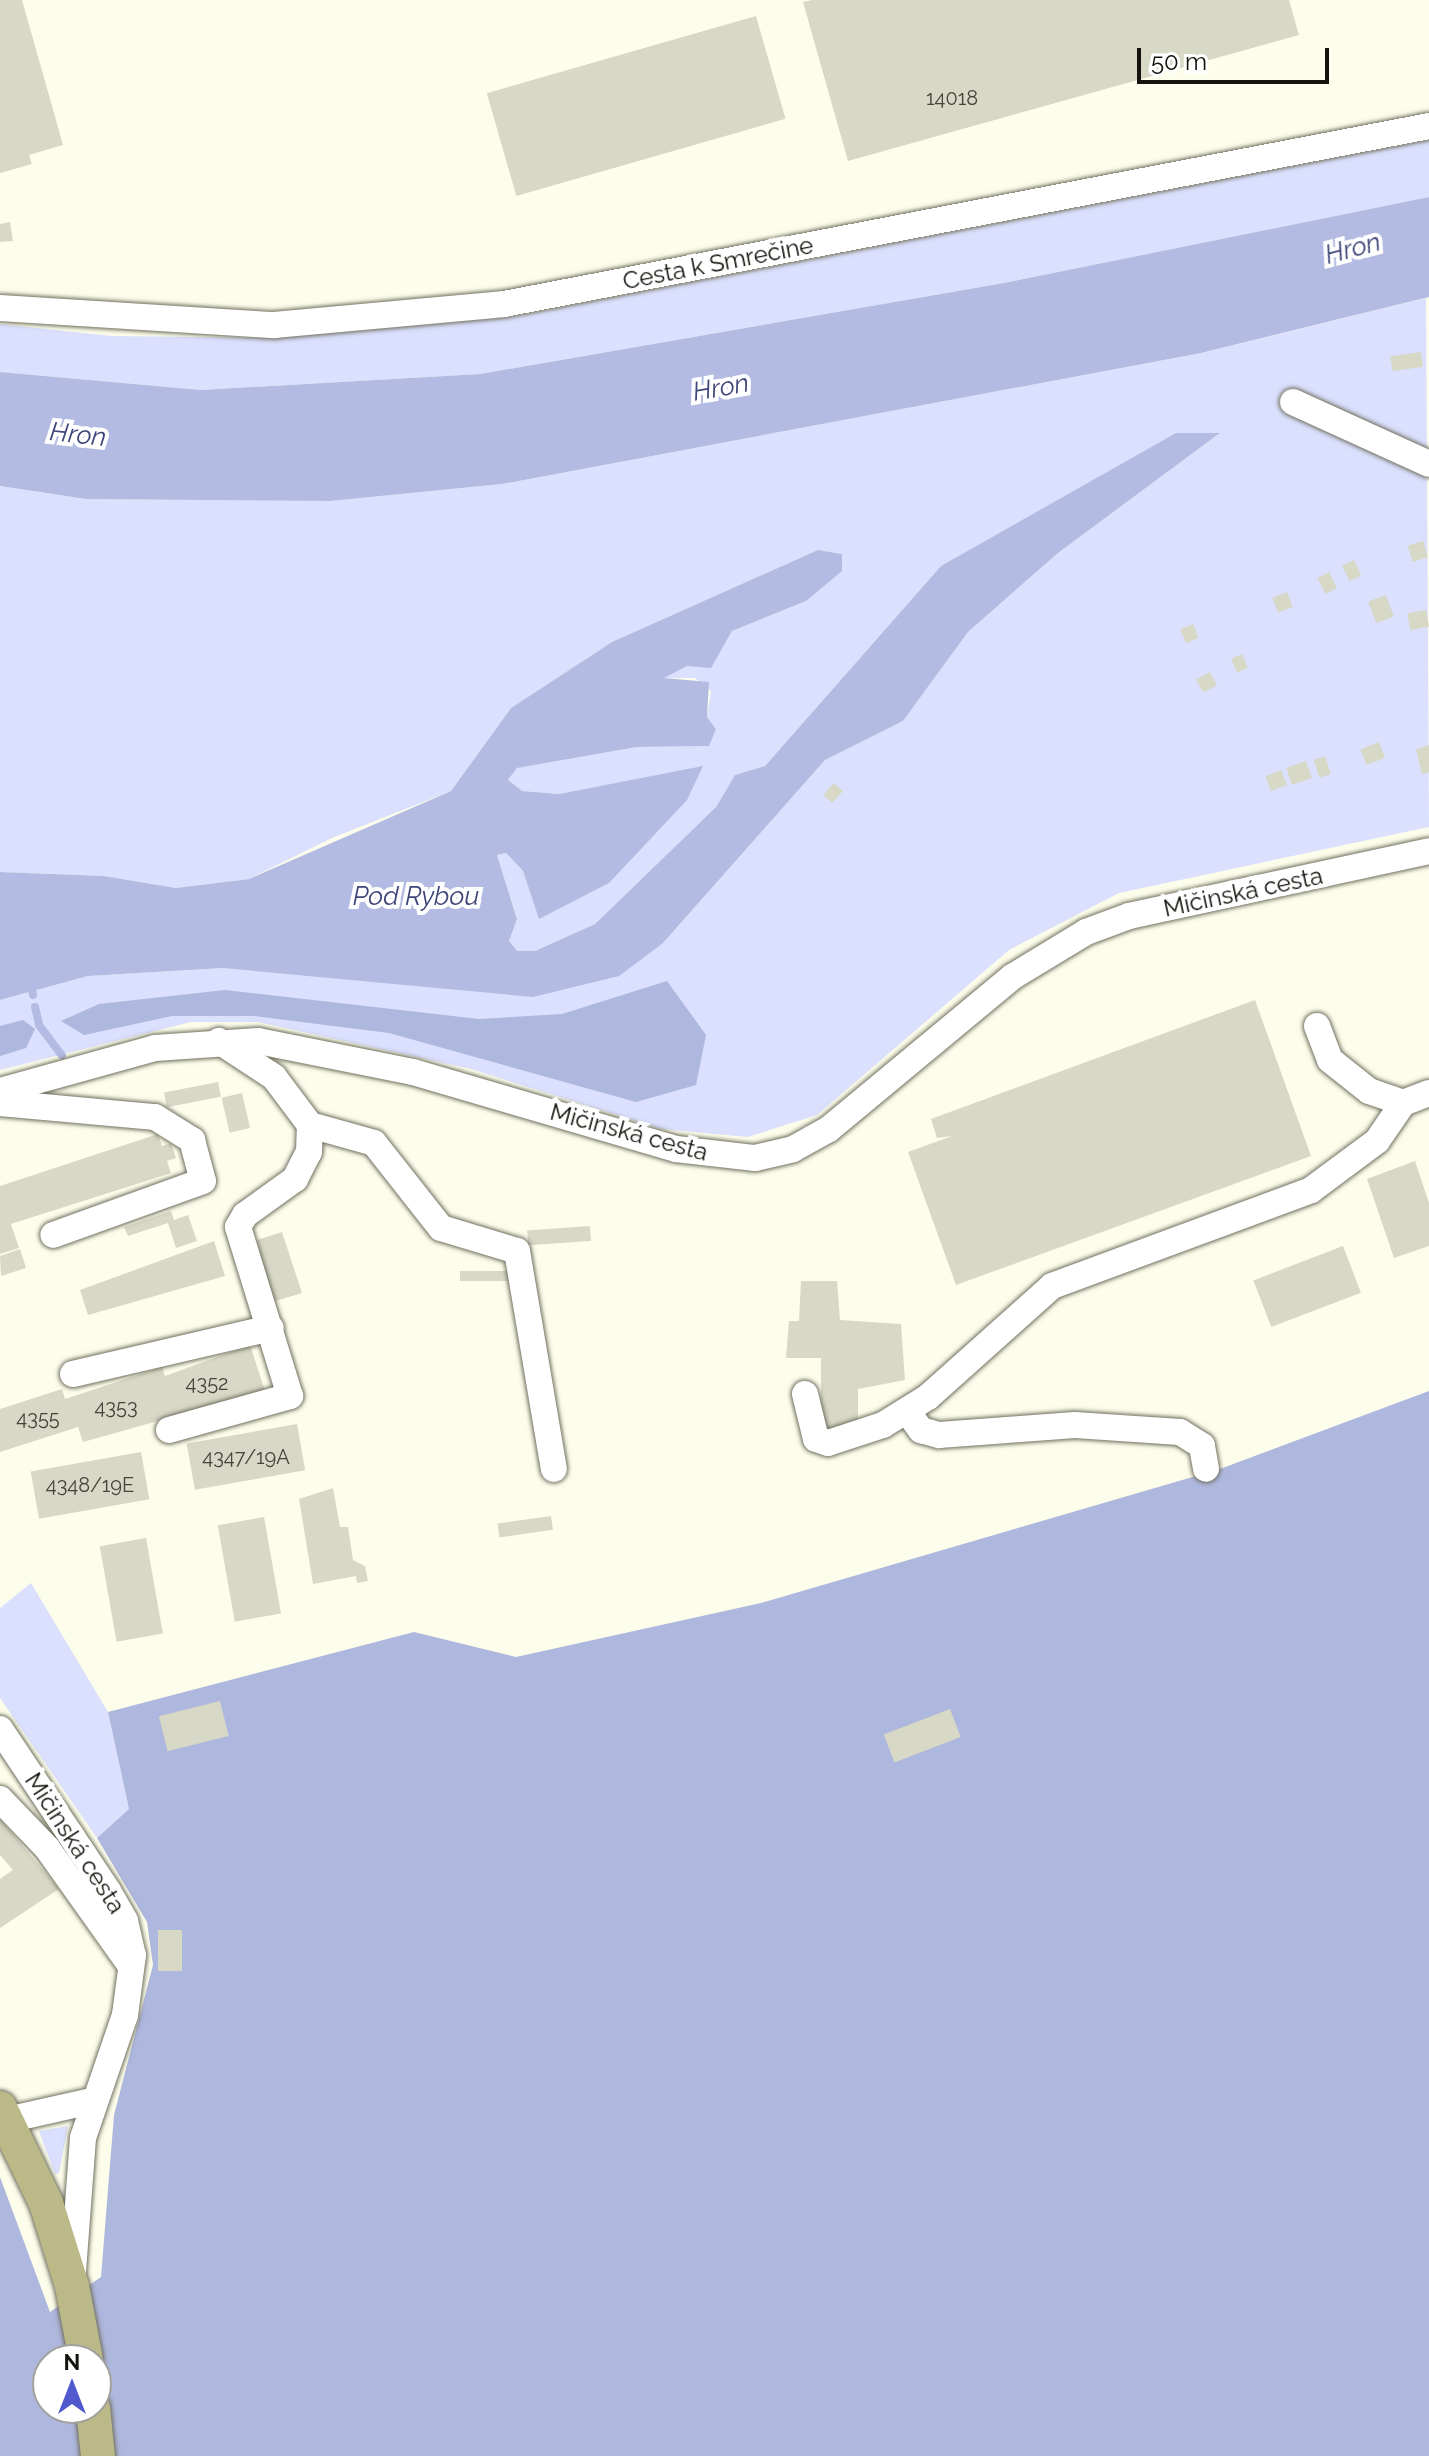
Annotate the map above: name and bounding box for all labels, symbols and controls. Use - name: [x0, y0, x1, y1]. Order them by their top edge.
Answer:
- scale bar: [1141, 32, 1333, 82]
- text: 50 m: [1151, 47, 1207, 76]
- house number: 14018: [926, 86, 978, 110]
- water label: Hron: [1322, 227, 1384, 271]
- street label: Cesta k Smrečine: [620, 230, 816, 296]
- water label: Hron: [691, 368, 751, 408]
- water label: Hron: [48, 417, 108, 453]
- street label: Mičinská cesta: [1161, 861, 1325, 923]
- water label: Pod Rybou: [353, 881, 479, 913]
- street label: Mičinská cesta: [547, 1097, 711, 1167]
- house number: 4352: [186, 1371, 228, 1395]
- house number: 4353: [94, 1395, 138, 1419]
- house number: 4355: [16, 1406, 60, 1430]
- house number: 4347/19A: [202, 1445, 290, 1469]
- house number: 4348/19E: [46, 1473, 134, 1497]
- street label: Mičinská cesta: [19, 1767, 131, 1919]
- north arrow: [32, 2344, 112, 2424]
- text: N: [64, 2349, 80, 2375]

